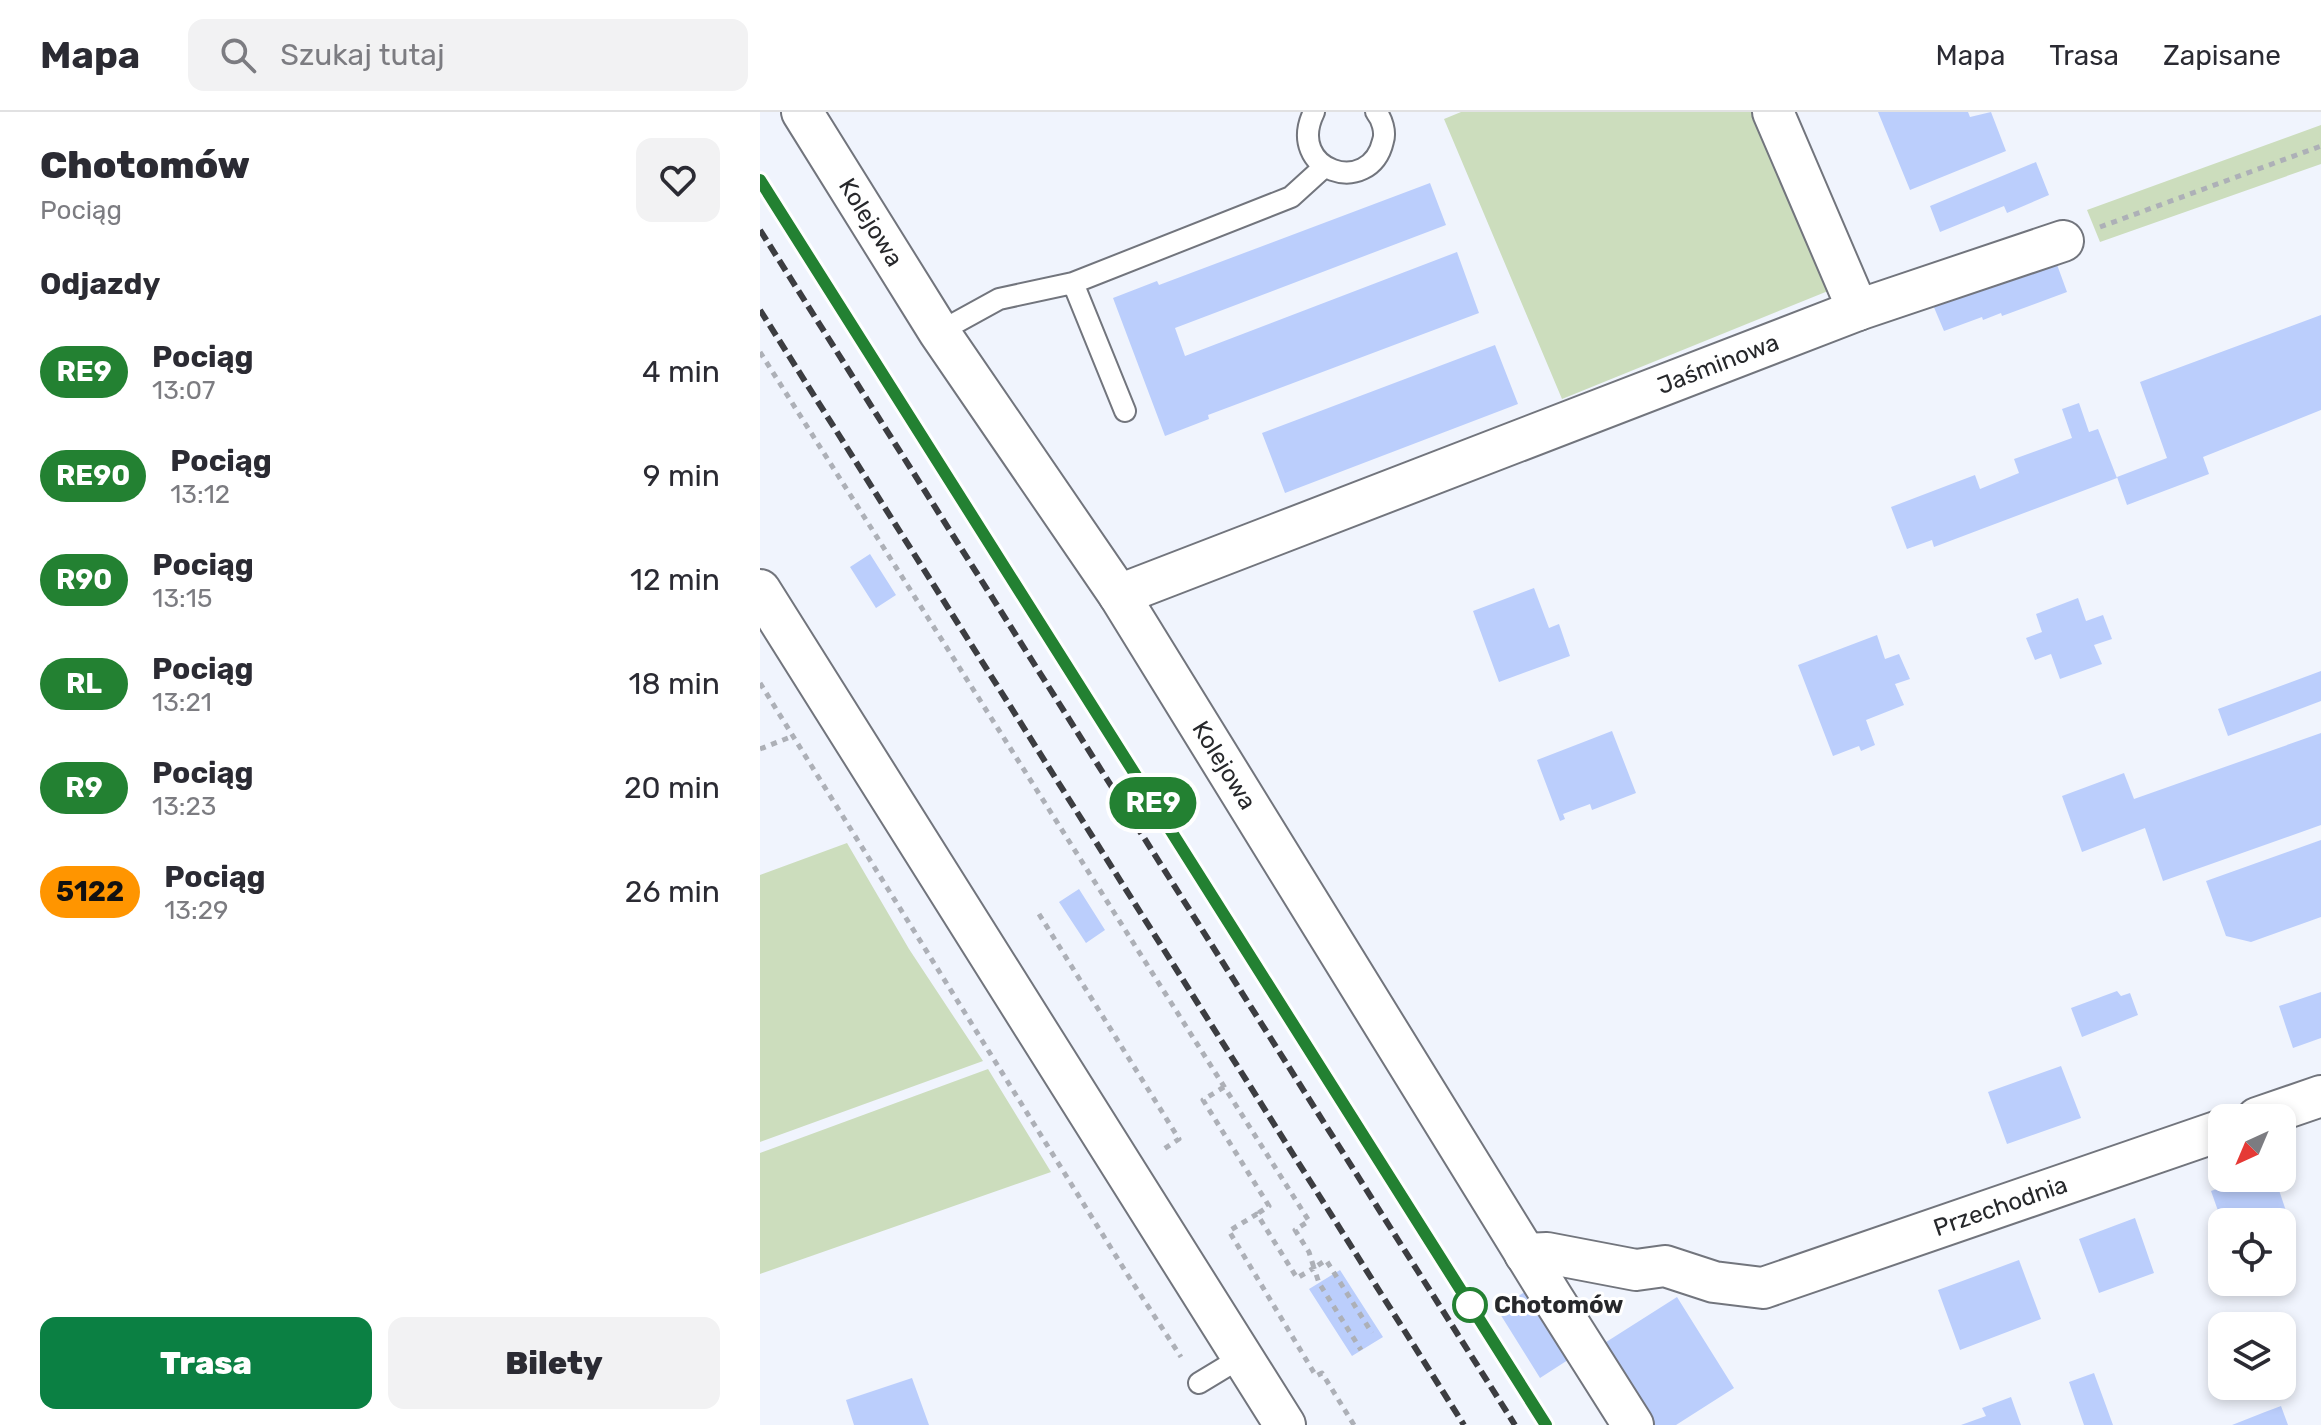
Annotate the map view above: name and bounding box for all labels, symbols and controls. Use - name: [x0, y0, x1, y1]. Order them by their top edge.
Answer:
- search box: [188, 19, 748, 91]
- text: Mapa: [40, 32, 140, 78]
- icon: search: [216, 33, 260, 77]
- text: Szukaj tutaj: [280, 37, 445, 73]
- text: Mapa: [1936, 39, 2005, 72]
- text: Trasa: [2049, 39, 2119, 72]
- text: Zapisane: [2163, 39, 2281, 72]
- button: heart: [636, 138, 720, 222]
- text: Chotomów: [40, 142, 250, 188]
- street label: Kolejowa: [833, 173, 909, 272]
- text: Pociąg: [40, 195, 122, 226]
- text: Odjazdy: [40, 266, 160, 302]
- street label: Jaśminowa: [1653, 328, 1783, 400]
- text: Pociąg: [152, 339, 253, 375]
- text: 4 min: [642, 354, 720, 390]
- text: RE9: [56, 355, 112, 388]
- text: 13:07: [152, 375, 215, 406]
- text: Pociąg: [170, 443, 272, 479]
- text: 9 min: [643, 458, 720, 494]
- text: RE90: [56, 459, 130, 492]
- text: 13:12: [170, 479, 230, 510]
- text: Pociąg: [152, 547, 254, 583]
- text: 12 min: [630, 562, 720, 598]
- text: R90: [56, 563, 112, 596]
- text: 13:15: [152, 583, 212, 614]
- text: Pociąg: [152, 651, 253, 687]
- text: 18 min: [629, 666, 720, 702]
- text: RL: [66, 667, 102, 700]
- text: 13:21: [152, 687, 212, 718]
- street label: Kolejowa: [1186, 716, 1262, 815]
- text: Pociąg: [152, 755, 253, 791]
- text: 20 min: [624, 770, 720, 806]
- text: R9: [65, 771, 103, 804]
- line badge: RE9: [1107, 777, 1199, 829]
- text: RE9: [1125, 786, 1181, 819]
- text: 13:23: [152, 791, 216, 822]
- text: Pociąg: [164, 859, 266, 895]
- text: 26 min: [625, 874, 720, 910]
- text: 5122: [56, 875, 124, 908]
- text: 13:29: [164, 895, 228, 926]
- north arrow: [2208, 1104, 2296, 1192]
- map controls: [2208, 1104, 2296, 1400]
- street label: Przechodnia: [1930, 1170, 2071, 1242]
- button: locate: [2208, 1208, 2296, 1296]
- marker: Chotomów: [1453, 1288, 1487, 1322]
- place label: Chotomów: [1494, 1291, 1623, 1319]
- button: layers: [2208, 1312, 2296, 1400]
- button: Trasa: [40, 1317, 372, 1409]
- button: Bilety: [388, 1317, 720, 1409]

